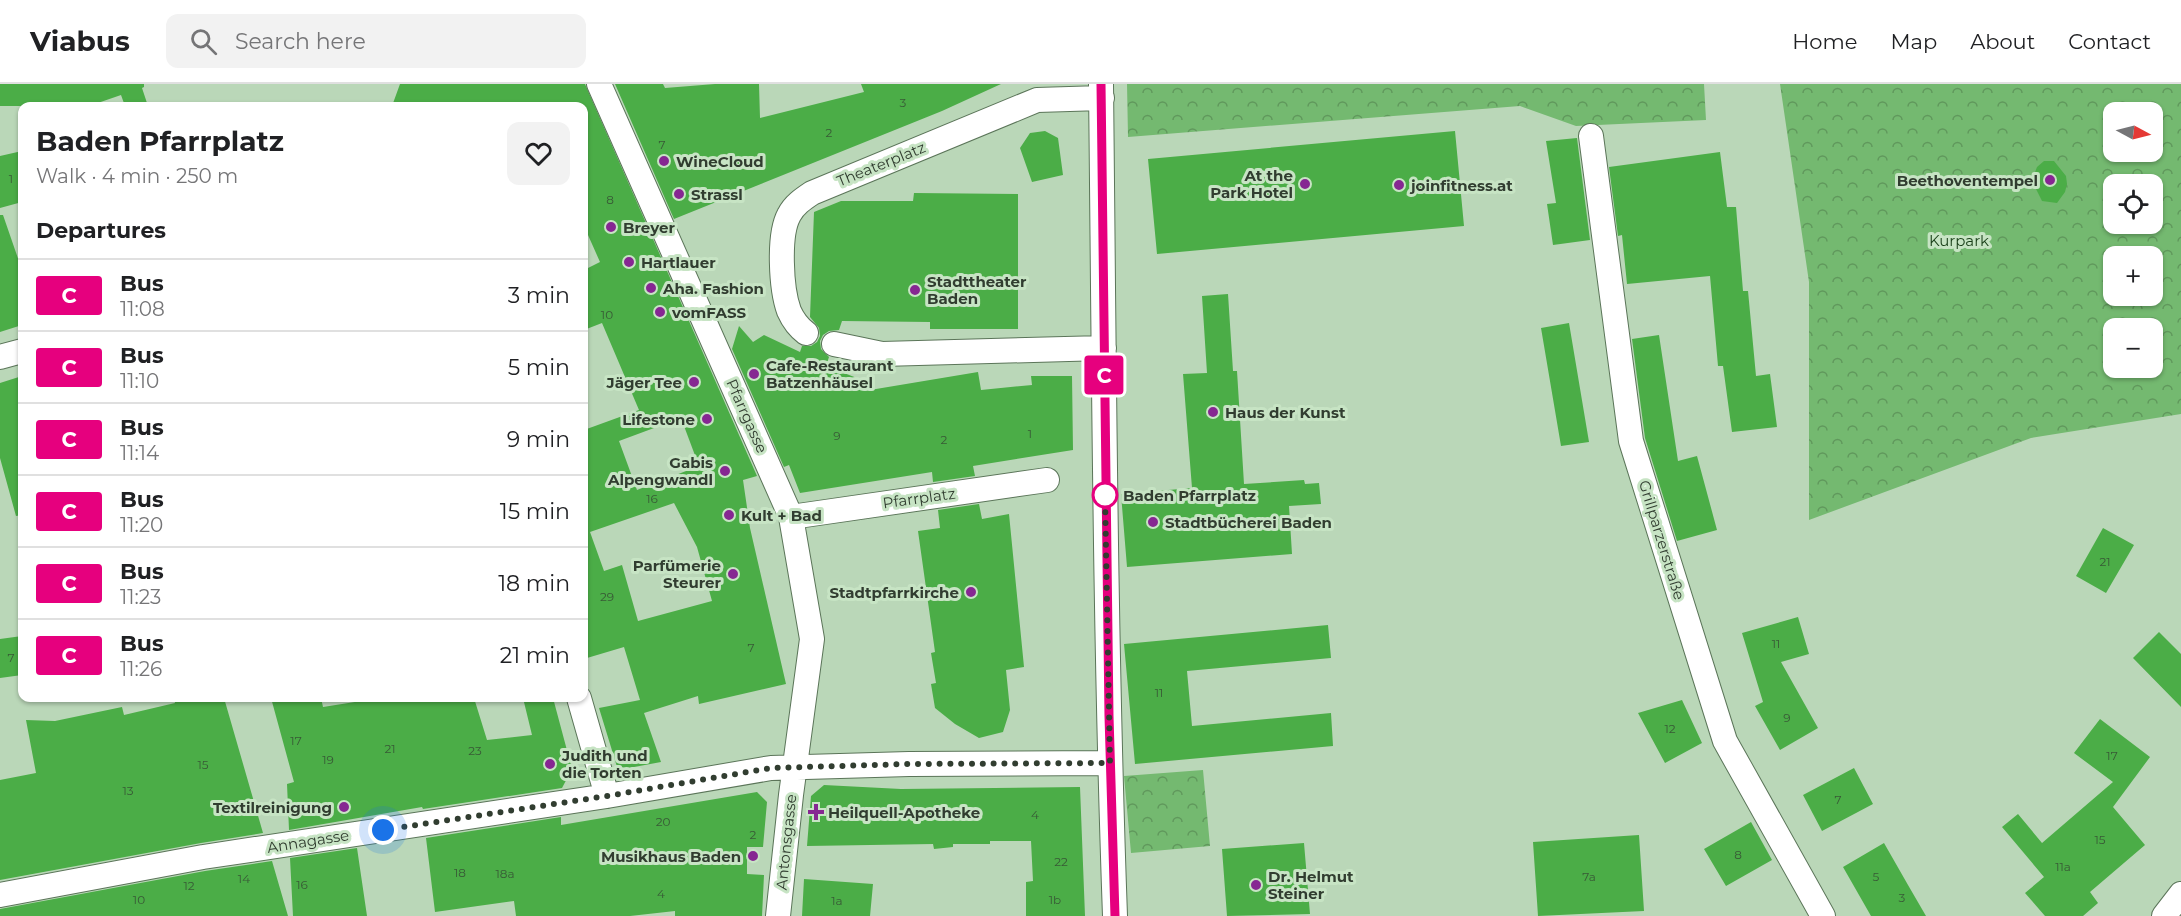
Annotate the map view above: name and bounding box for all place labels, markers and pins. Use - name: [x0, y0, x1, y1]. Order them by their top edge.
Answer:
- place label: WineCloud: [676, 152, 764, 171]
- marker: WineCloud: [657, 154, 671, 168]
- place label: At the Park Hotel: [1210, 166, 1293, 202]
- place label: Beethoventempel: [1897, 171, 2038, 190]
- marker: Beethoventempel: [2043, 173, 2057, 187]
- place label: joinfitness.at: [1409, 176, 1513, 195]
- marker: At the Park Hotel: [1298, 177, 1312, 191]
- marker: joinfitness.at: [1392, 178, 1406, 192]
- place label: Strassl: [691, 185, 743, 204]
- marker: Strassl: [672, 187, 686, 201]
- place label: Breyer: [623, 218, 675, 237]
- marker: Breyer: [604, 220, 618, 234]
- place label: Hartlauer: [641, 253, 716, 272]
- marker: Hartlauer: [622, 255, 636, 269]
- place label: Stadttheater Baden: [927, 272, 1027, 308]
- place label: Aha. Fashion: [662, 279, 764, 298]
- marker: Aha. Fashion: [644, 281, 658, 295]
- marker: Stadttheater Baden: [908, 283, 922, 297]
- place label: vomFASS: [671, 303, 747, 322]
- marker: vomFASS: [653, 305, 667, 319]
- place label: Cafe-Restaurant Batzenhäusel: [766, 356, 894, 392]
- marker: Cafe-Restaurant Batzenhäusel: [747, 367, 761, 381]
- place label: Jäger Tee: [606, 373, 682, 392]
- marker: Jäger Tee: [687, 375, 701, 389]
- place label: Haus der Kunst: [1225, 403, 1346, 422]
- marker: Haus der Kunst: [1206, 405, 1220, 419]
- place label: Lifestone: [622, 410, 695, 429]
- marker: Lifestone: [700, 412, 714, 426]
- place label: Gabis Alpengwandl: [607, 453, 713, 489]
- marker: Gabis Alpengwandl: [718, 464, 732, 478]
- marker: Baden Pfarrplatz: [1092, 482, 1118, 508]
- place label: Baden Pfarrplatz: [1123, 486, 1256, 505]
- place label: Kult + Bad: [741, 506, 822, 525]
- marker: Kult + Bad: [722, 508, 736, 522]
- place label: Stadtbücherei Baden: [1165, 513, 1332, 532]
- marker: Stadtbücherei Baden: [1146, 515, 1160, 529]
- place label: Parfümerie Steurer: [633, 556, 722, 592]
- marker: Parfümerie Steurer: [726, 567, 740, 581]
- place label: Stadtpfarrkirche: [829, 583, 959, 602]
- marker: Stadtpfarrkirche: [964, 585, 978, 599]
- place label: Judith und die Torten: [561, 746, 648, 782]
- marker: Judith und die Torten: [543, 757, 557, 771]
- place label: Textilreinigung: [213, 798, 332, 817]
- marker: Textilreinigung: [337, 800, 351, 814]
- place label: Heilquell-Apotheke: [828, 803, 980, 822]
- marker: Heilquell-Apotheke: [809, 805, 823, 819]
- place label: Musikhaus Baden: [601, 847, 741, 866]
- marker: Musikhaus Baden: [746, 849, 760, 863]
- place label: Dr. Helmut Steiner: [1268, 867, 1354, 903]
- marker: Dr. Helmut Steiner: [1249, 878, 1263, 892]

